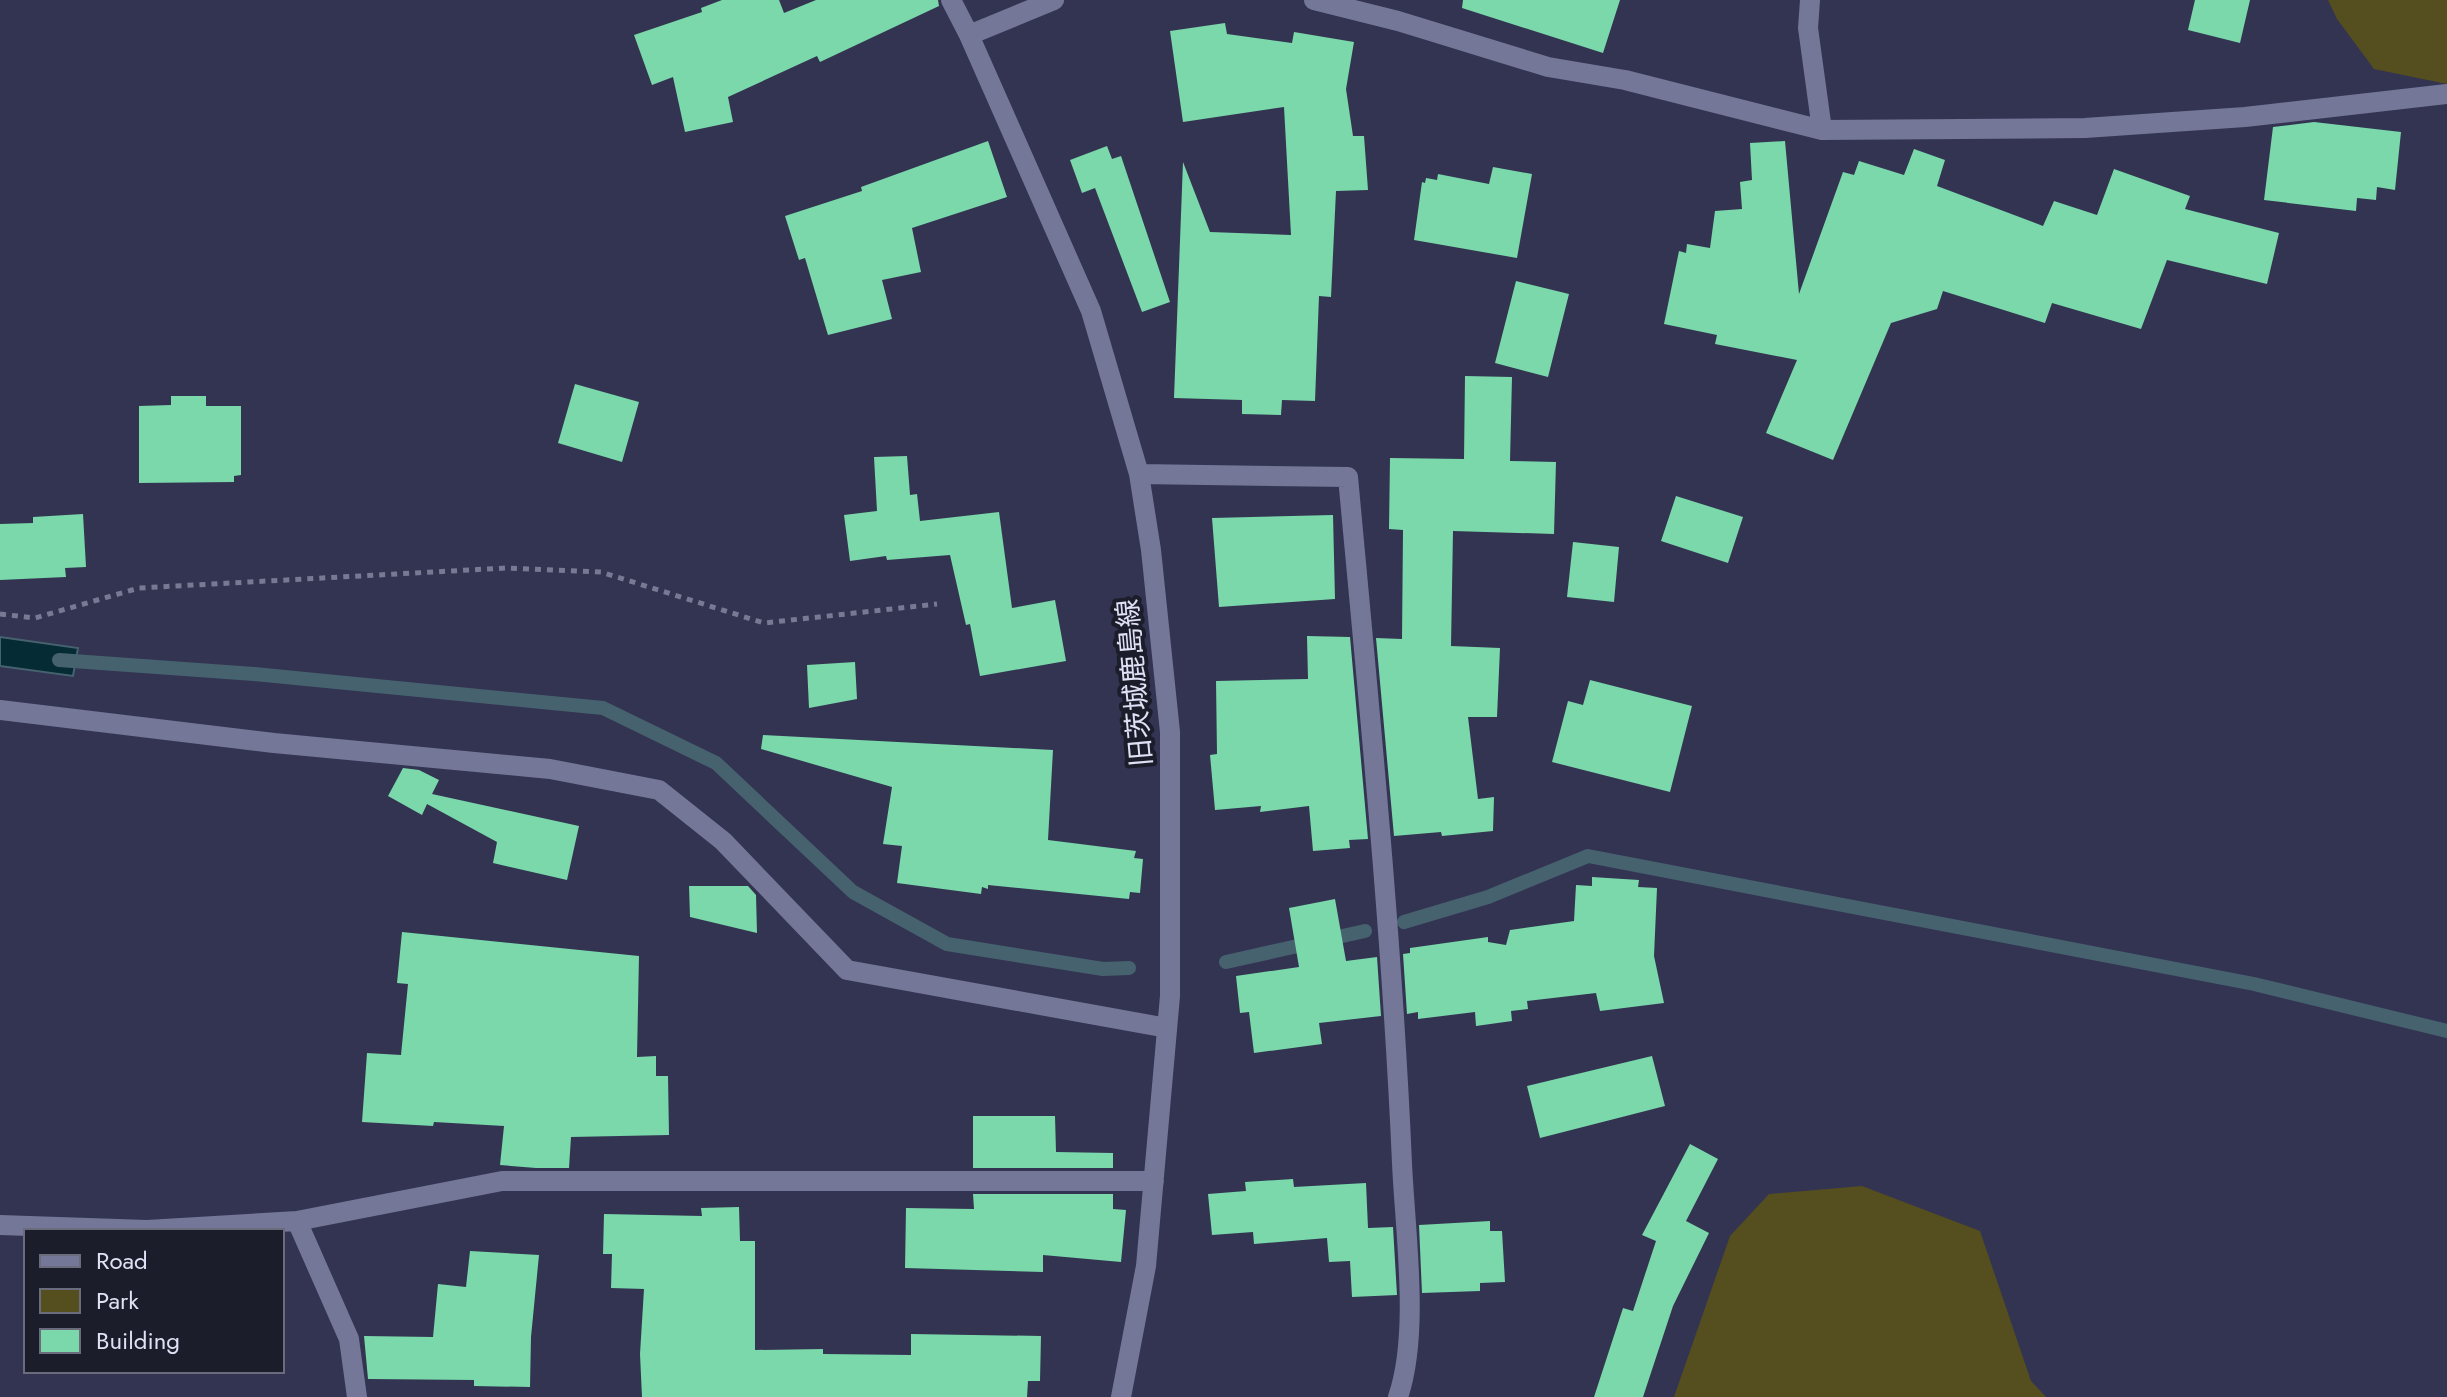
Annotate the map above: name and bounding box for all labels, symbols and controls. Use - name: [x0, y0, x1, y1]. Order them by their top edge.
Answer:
- street label: 旧茨城鹿島線: [1107, 597, 1162, 768]
- legend: [24, 1229, 284, 1373]
- text: Road: [96, 1243, 148, 1278]
- text: Park: [96, 1283, 139, 1318]
- text: Building: [96, 1323, 180, 1358]

